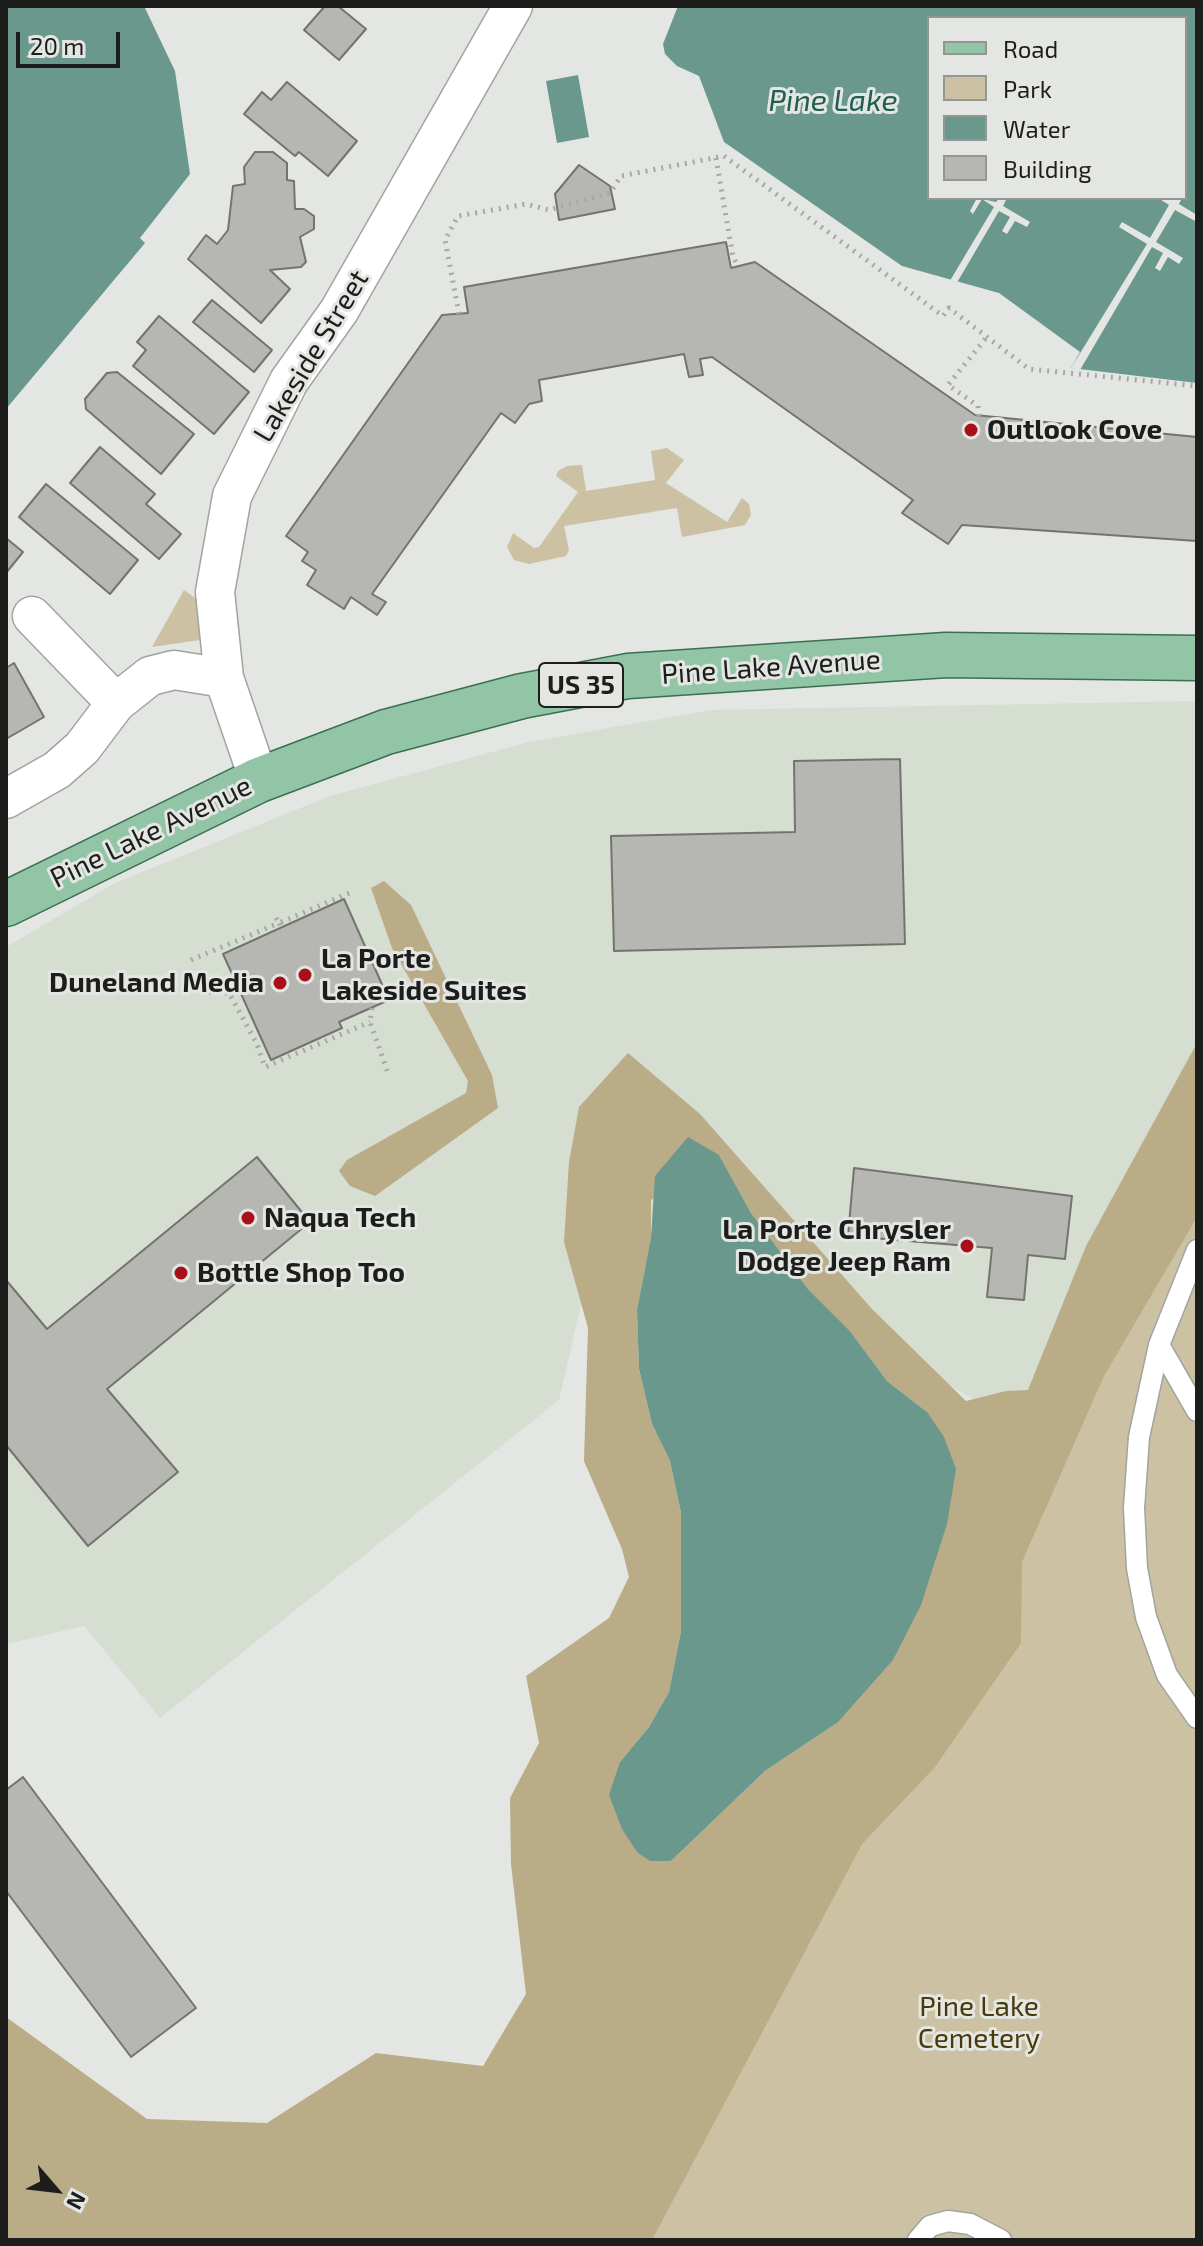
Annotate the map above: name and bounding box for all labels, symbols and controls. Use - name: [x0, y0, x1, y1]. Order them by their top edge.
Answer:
- scale bar: [20, 16, 124, 66]
- legend: [927, 16, 1187, 200]
- text: 20 m: [30, 31, 84, 60]
- text: Road: [1003, 34, 1058, 63]
- text: Park: [1003, 74, 1052, 103]
- water label: Pine Lake: [768, 83, 898, 119]
- text: Water: [1003, 114, 1070, 143]
- text: Building: [1003, 154, 1092, 183]
- street label: Lakeside Street: [246, 264, 376, 448]
- place label: Outlook Cove: [987, 413, 1162, 447]
- marker: Outlook Cove: [962, 421, 980, 439]
- street label: Pine Lake Avenue: [660, 643, 882, 691]
- road number: US 35: [539, 663, 623, 707]
- street label: Pine Lake Avenue: [45, 769, 257, 895]
- place label: La Porte Lakeside Suites: [321, 942, 527, 1008]
- place label: Duneland Media: [49, 966, 264, 1000]
- marker: La Porte Lakeside Suites: [296, 966, 314, 984]
- marker: Duneland Media: [271, 974, 289, 992]
- place label: Naqua Tech: [264, 1201, 416, 1235]
- marker: Naqua Tech: [239, 1209, 257, 1227]
- place label: La Porte Chrysler Dodge Jeep Ram: [722, 1213, 951, 1279]
- marker: La Porte Chrysler Dodge Jeep Ram: [958, 1237, 976, 1255]
- place label: Bottle Shop Too: [197, 1256, 405, 1290]
- marker: Bottle Shop Too: [172, 1264, 190, 1282]
- park label: Pine Lake Cemetery: [918, 1990, 1040, 2056]
- north arrow: [16, 2150, 96, 2230]
- text: N: [62, 2188, 92, 2214]

